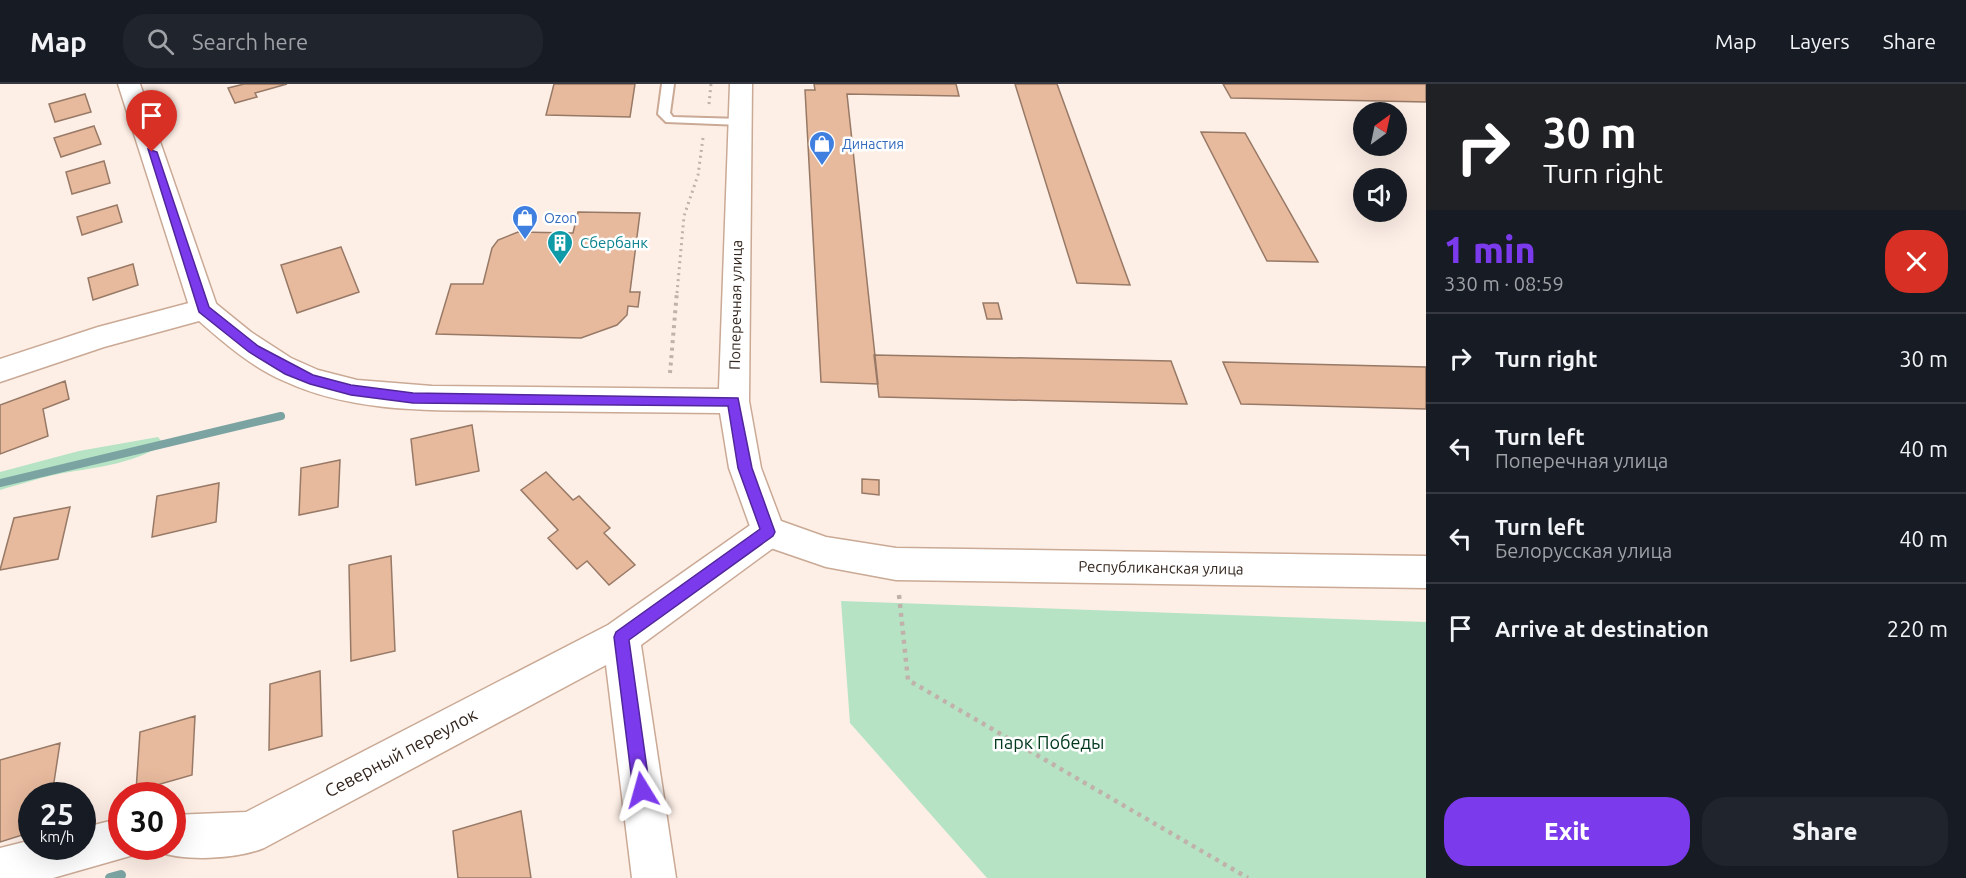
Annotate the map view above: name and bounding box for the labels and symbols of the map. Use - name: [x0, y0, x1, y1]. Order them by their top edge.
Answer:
- pin: [126, 90, 177, 152]
- north arrow: [1353, 102, 1407, 156]
- shop icon: Династия: [807, 129, 837, 167]
- place label: Династия: [842, 136, 904, 152]
- shop icon: Ozon: [510, 203, 540, 241]
- place label: Ozon: [544, 210, 577, 226]
- building icon: Сбербанк: [545, 228, 575, 266]
- place label: Сбербанк: [580, 234, 648, 251]
- street label: Поперечная улица: [726, 240, 745, 370]
- street label: Республиканская улица: [1078, 558, 1244, 577]
- street label: Северный переулок: [321, 703, 480, 801]
- park label: парк Победы: [994, 732, 1104, 752]
- position arrow: [610, 758, 674, 822]
- speed limit sign: 30: [108, 782, 186, 860]

